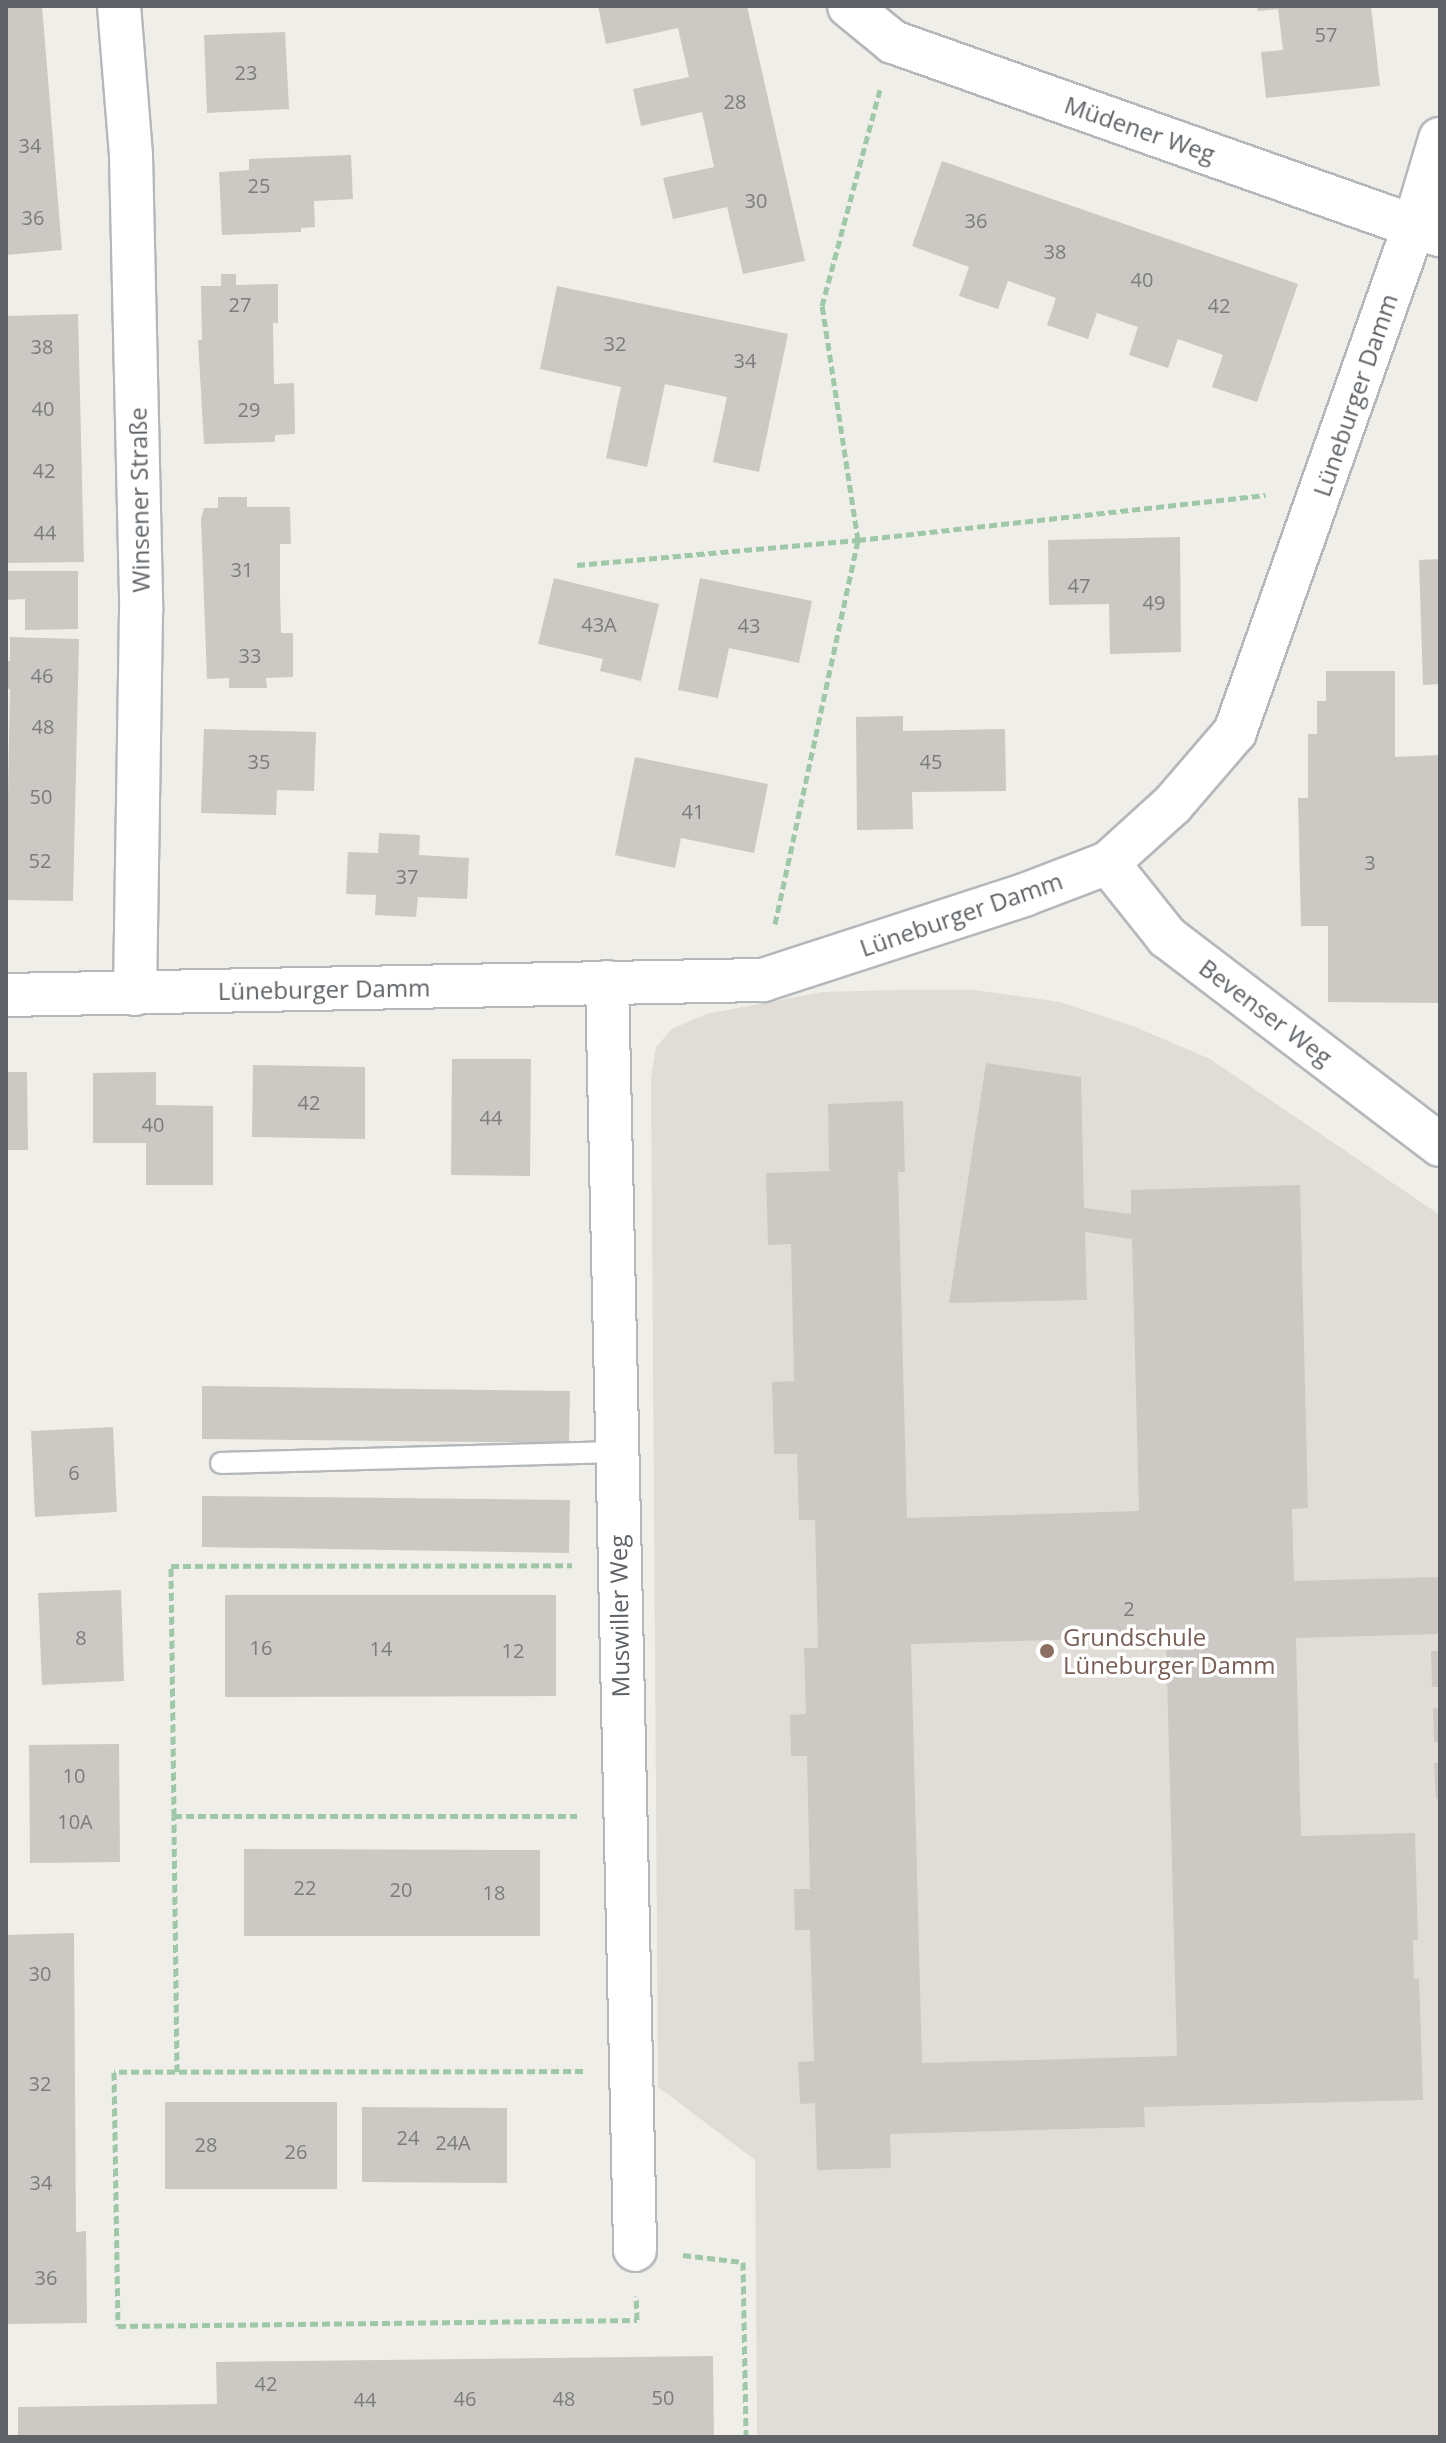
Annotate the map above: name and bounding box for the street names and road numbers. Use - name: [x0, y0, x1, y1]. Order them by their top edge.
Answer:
- street label: Müdener Weg: [1061, 90, 1219, 168]
- street label: Lüneburger Damm: [1307, 290, 1403, 500]
- street label: Winsener Straße: [123, 407, 155, 593]
- street label: Lüneburger Damm: [856, 866, 1066, 962]
- street label: Bevenser Weg: [1194, 953, 1338, 1071]
- street label: Lüneburger Damm: [218, 973, 430, 1005]
- street label: Muswiller Weg: [603, 1534, 635, 1698]

